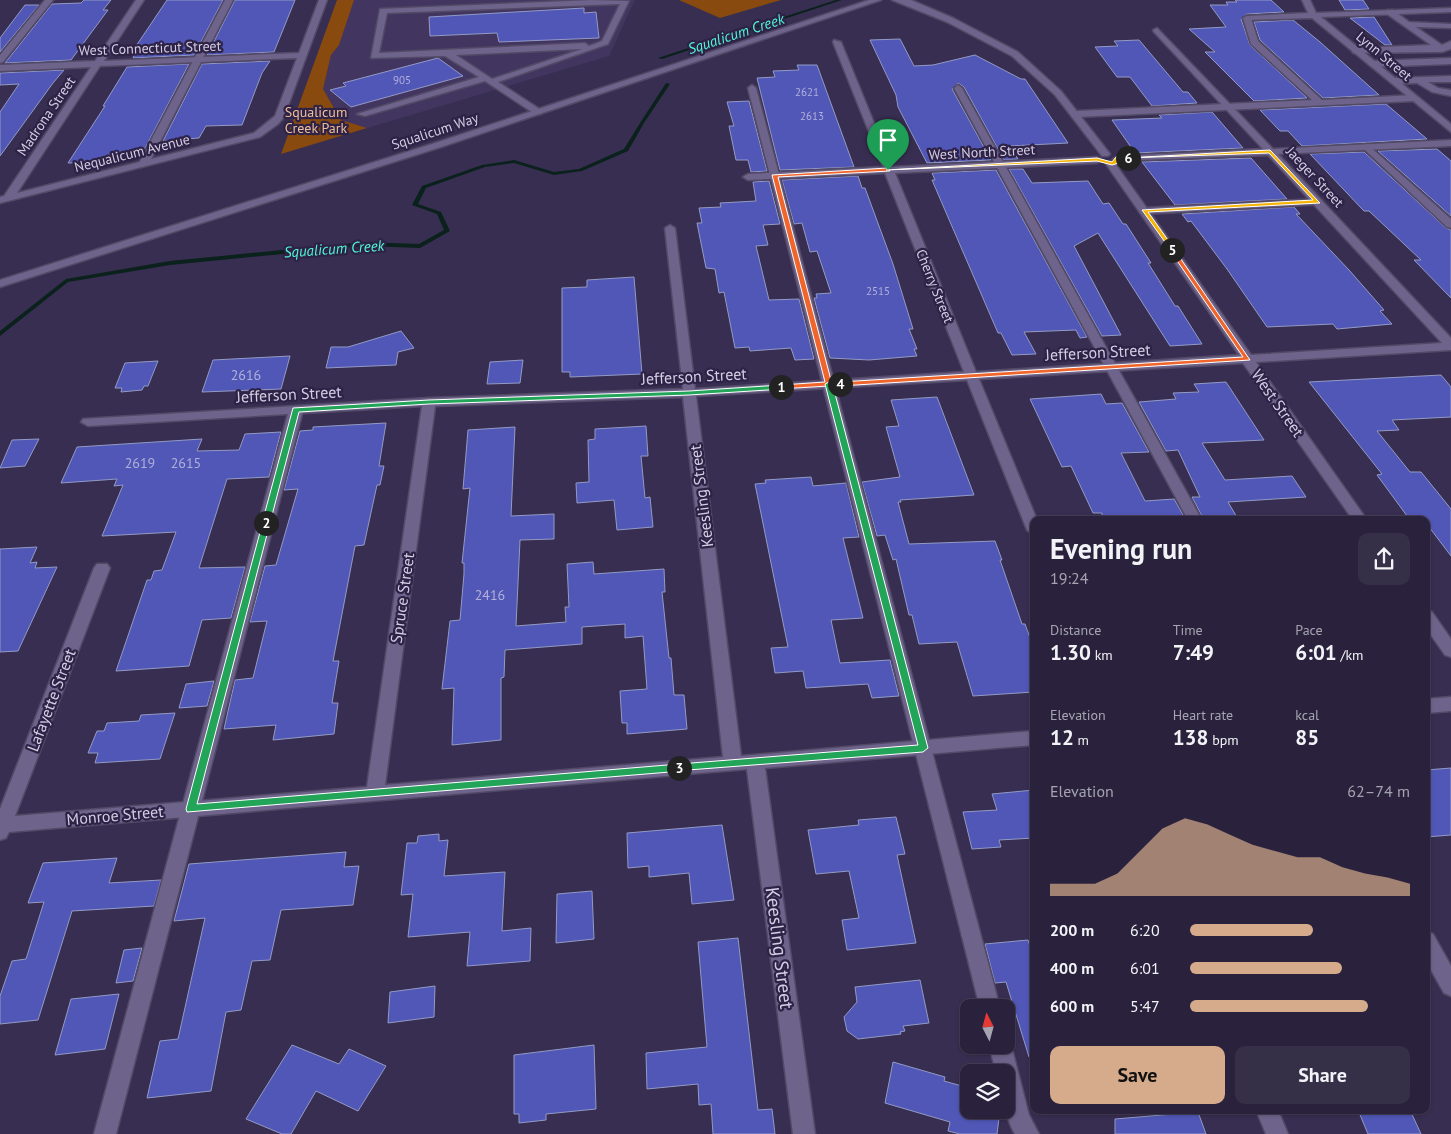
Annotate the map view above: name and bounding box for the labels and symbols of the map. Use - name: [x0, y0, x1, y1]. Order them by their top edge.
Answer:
- water label: Squalicum Creek: [685, 9, 788, 58]
- street label: Lynn Street: [1352, 28, 1416, 85]
- street label: West Connecticut Street: [78, 37, 222, 59]
- street label: Madrona Street: [13, 73, 79, 159]
- house number: 905: [393, 73, 411, 87]
- house number: 2621: [795, 85, 819, 99]
- park label: Squalicum Creek Park: [285, 103, 347, 137]
- street label: Squalicum Way: [389, 108, 481, 154]
- house number: 2613: [800, 109, 824, 123]
- pin: [867, 119, 909, 170]
- street label: Nequalicum Avenue: [72, 130, 192, 176]
- street label: West North Street: [928, 140, 1036, 164]
- street label: Jaeger Street: [1282, 142, 1348, 211]
- pin: 6: [1116, 146, 1140, 170]
- water label: Squalicum Creek: [283, 235, 386, 261]
- pin: 5: [1160, 238, 1184, 262]
- street label: Cherry Street: [912, 247, 958, 326]
- house number: 2515: [866, 284, 890, 298]
- street label: Jefferson Street: [1044, 339, 1152, 365]
- street label: Jefferson Street: [640, 363, 748, 389]
- street label: West Street: [1247, 365, 1309, 441]
- house number: 2616: [231, 366, 261, 384]
- pin: 4: [828, 372, 852, 396]
- pin: 1: [768, 374, 794, 400]
- street label: Jefferson Street: [235, 381, 343, 407]
- street label: Keesling Street: [685, 443, 717, 548]
- house number: 2619: [125, 454, 155, 472]
- house number: 2615: [171, 454, 201, 472]
- pin: 2: [254, 510, 278, 536]
- street label: Spruce Street: [386, 551, 418, 645]
- house number: 2416: [475, 586, 505, 604]
- street label: Lafayette Street: [22, 645, 80, 754]
- pin: 3: [666, 756, 692, 780]
- street label: Monroe Street: [66, 801, 165, 829]
- street label: Keesling Street: [761, 886, 799, 1011]
- north arrow: [960, 999, 1015, 1054]

